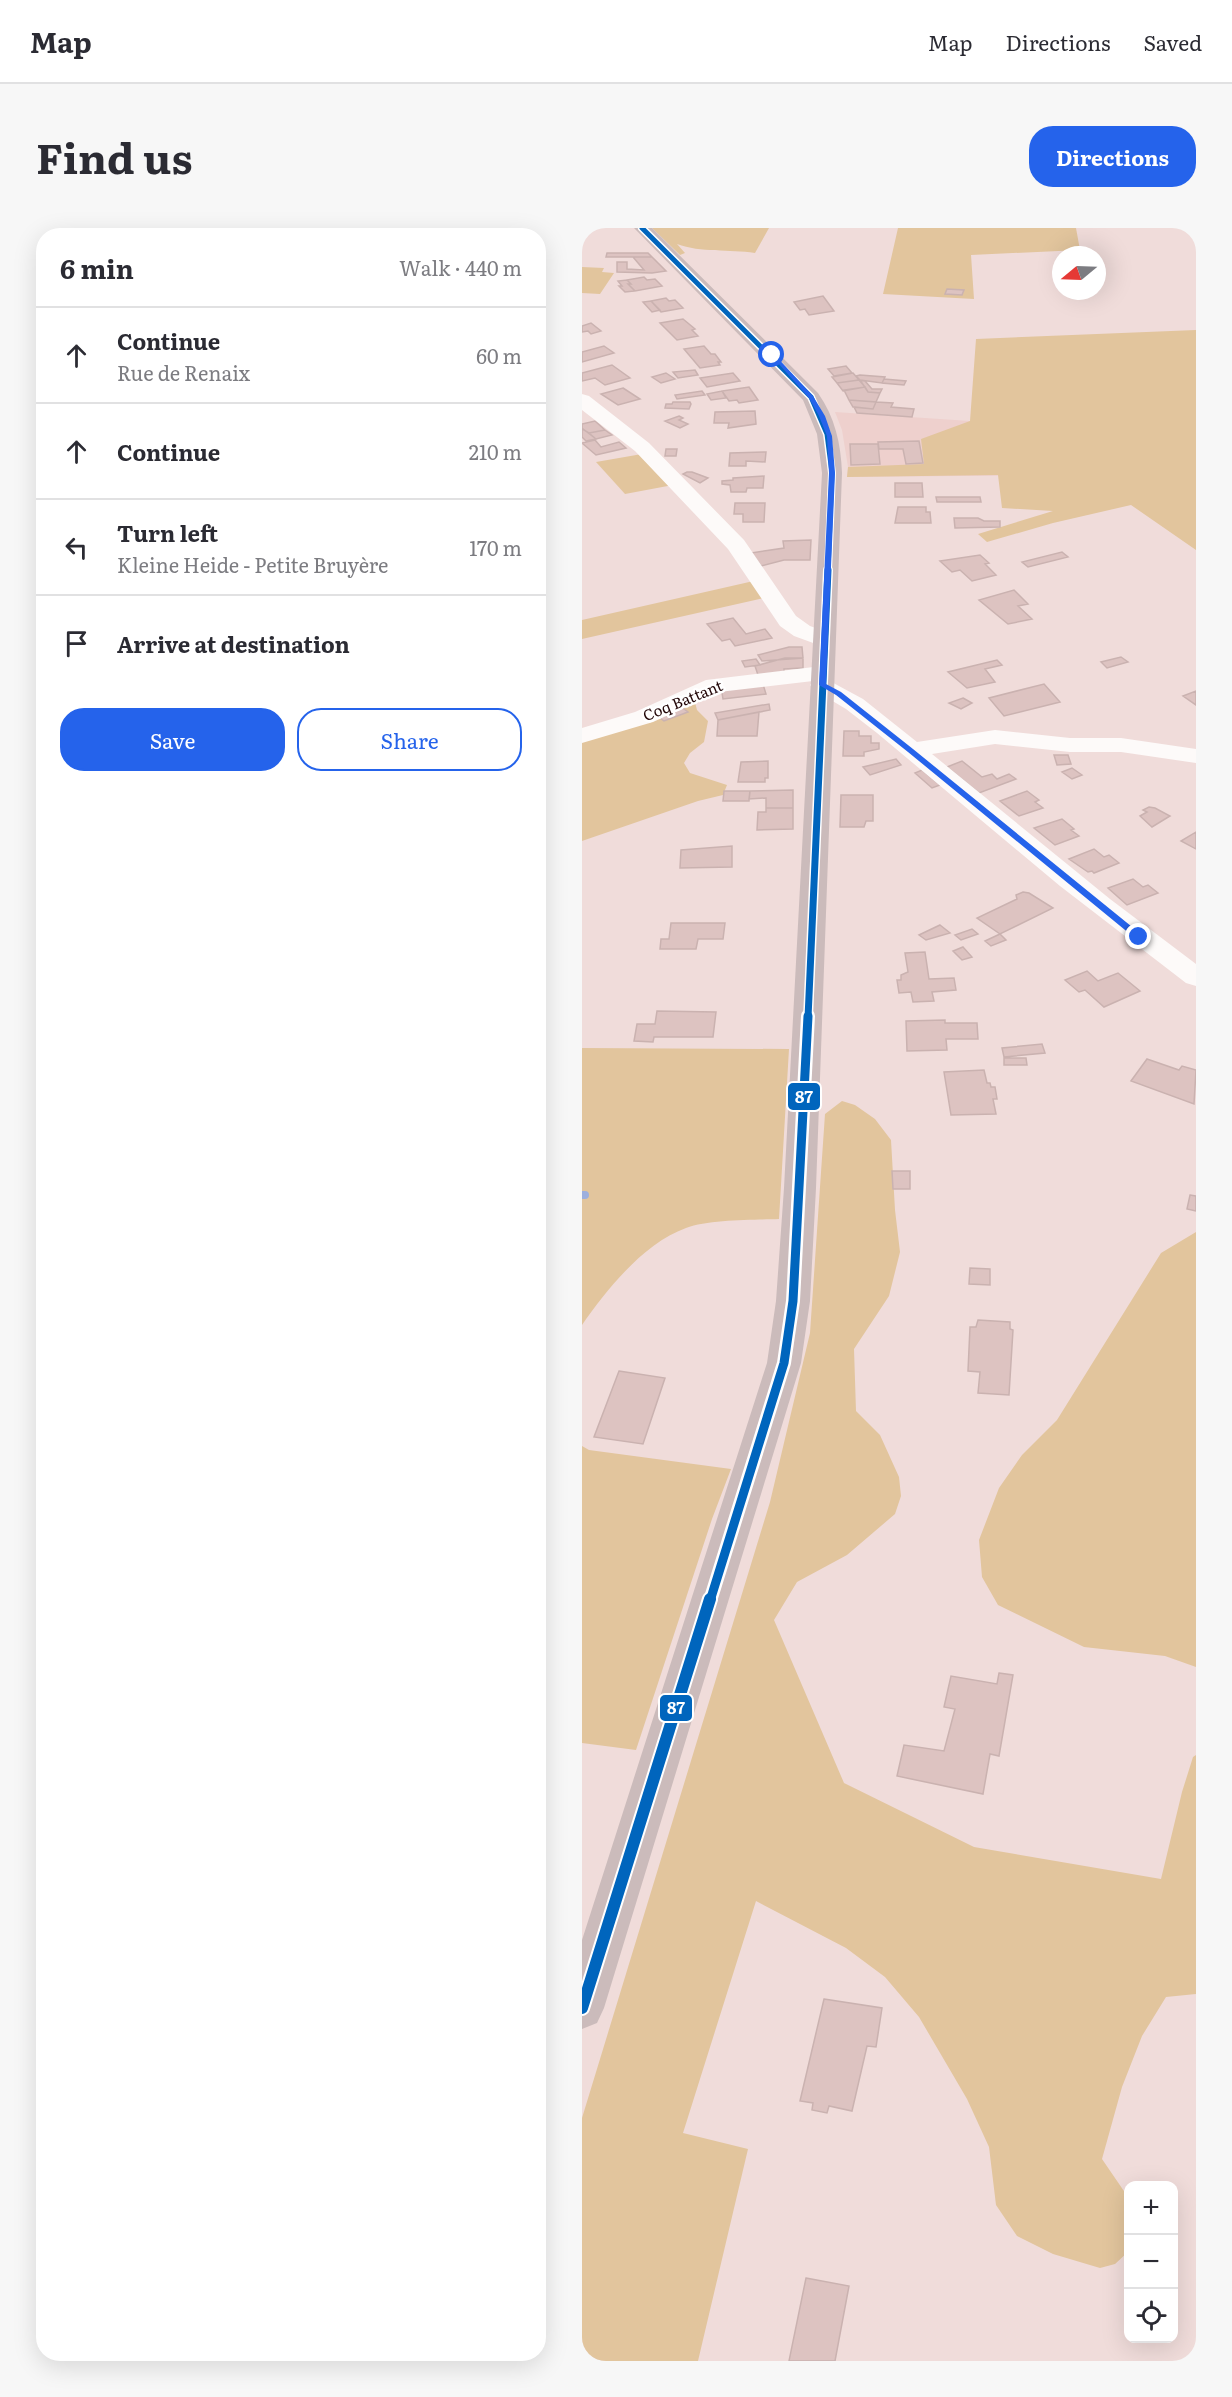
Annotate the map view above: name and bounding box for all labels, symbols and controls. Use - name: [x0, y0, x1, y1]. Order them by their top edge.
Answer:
- text: Map: [30, 20, 92, 62]
- text: Map: [928, 26, 973, 57]
- text: Directions: [1006, 26, 1111, 57]
- text: Saved: [1144, 26, 1202, 57]
- text: Find us: [36, 125, 193, 187]
- button: Directions: [1029, 126, 1196, 187]
- north arrow: [1052, 246, 1106, 300]
- text: 6 min: [60, 248, 134, 287]
- text: Walk · 440 m: [399, 252, 522, 282]
- text: Continue: [117, 324, 220, 357]
- icon: ahead: [60, 339, 93, 372]
- text: 60 m: [476, 340, 522, 370]
- route start: [758, 341, 784, 367]
- text: Rue de Renaix: [117, 357, 250, 387]
- icon: ahead: [60, 435, 93, 468]
- text: Continue: [117, 435, 220, 468]
- text: 210 m: [469, 436, 522, 466]
- text: Turn left: [117, 516, 218, 549]
- icon: left: [60, 531, 93, 564]
- text: 170 m: [469, 532, 522, 562]
- text: Kleine Heide - Petite Bruyère: [117, 549, 388, 579]
- icon: arrive: [60, 627, 93, 660]
- text: Arrive at destination: [117, 627, 350, 660]
- street label: Coq Battant: [639, 673, 726, 726]
- button: Save: [60, 708, 285, 771]
- button: Share: [297, 708, 522, 771]
- route end: [1125, 923, 1151, 949]
- line badge: 87: [787, 1082, 821, 1111]
- text: 87: [795, 1084, 813, 1108]
- line badge: 87: [659, 1694, 693, 1722]
- text: 87: [667, 1695, 685, 1719]
- map controls: [1124, 2181, 1178, 2343]
- button: +: [1124, 2181, 1178, 2235]
- button: −: [1124, 2235, 1178, 2289]
- button: locate: [1124, 2289, 1178, 2343]

